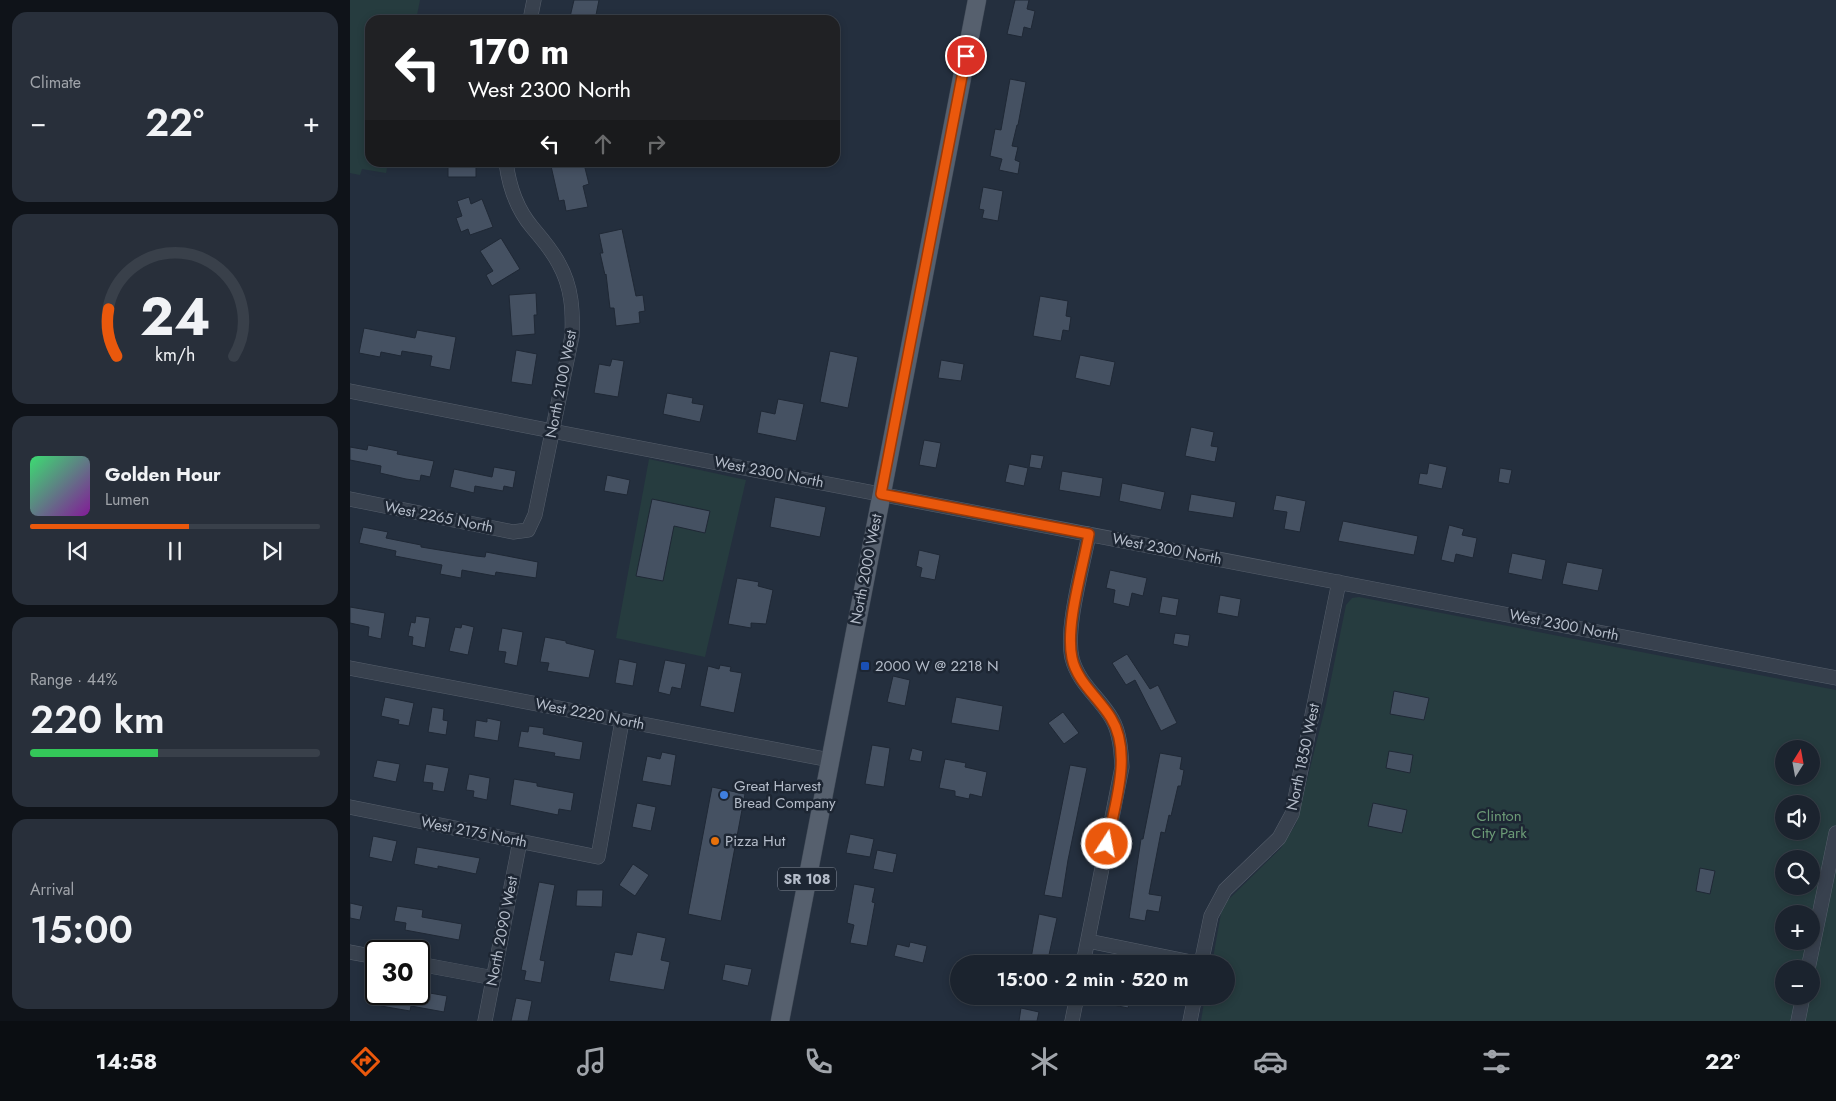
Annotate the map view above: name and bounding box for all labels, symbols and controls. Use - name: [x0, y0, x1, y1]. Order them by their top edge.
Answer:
- text: 170 m: [468, 27, 569, 77]
- icon: left: [385, 35, 450, 100]
- pin: [945, 35, 987, 77]
- icon: arrive: [952, 42, 980, 70]
- text: Climate: [30, 71, 81, 94]
- text: West 2300 North: [468, 73, 631, 105]
- text: 22°: [145, 95, 204, 150]
- text: −: [30, 102, 47, 143]
- text: +: [303, 102, 320, 143]
- icon: left: [536, 130, 564, 158]
- icon: ahead: [589, 130, 617, 158]
- icon: right: [642, 130, 670, 158]
- text: 24: [140, 279, 210, 355]
- street label: North 2100 West: [540, 328, 582, 440]
- text: km/h: [155, 342, 195, 368]
- street label: West 2300 North: [712, 451, 826, 493]
- text: Golden Hour: [105, 461, 221, 488]
- text: Lumen: [105, 488, 149, 511]
- street label: West 2265 North: [383, 496, 495, 538]
- street label: North 2000 West: [845, 512, 888, 626]
- street label: West 2300 North: [1110, 528, 1224, 570]
- icon: previous: [64, 537, 92, 565]
- icon: pause: [161, 537, 189, 565]
- icon: next: [258, 537, 286, 565]
- street label: West 2300 North: [1507, 604, 1621, 646]
- place label: 2000 W @ 2218 N: [875, 655, 999, 677]
- marker: 2000 W @ 2218 N: [859, 660, 871, 672]
- text: Range · 44%: [30, 668, 118, 691]
- text: 220 km: [30, 692, 165, 747]
- street label: West 2220 North: [533, 693, 647, 735]
- street label: North 1850 West: [1281, 701, 1325, 813]
- north arrow: [1775, 740, 1820, 785]
- map controls: [1775, 740, 1820, 1005]
- place label: Great Harvest Bread Company: [734, 775, 836, 814]
- marker: Great Harvest Bread Company: [718, 789, 730, 801]
- button: sound: [1775, 795, 1820, 840]
- park label: Clinton City Park: [1471, 805, 1527, 844]
- street label: West 2175 North: [419, 811, 529, 853]
- position arrow: [1080, 817, 1132, 869]
- place label: Pizza Hut: [725, 830, 786, 852]
- marker: Pizza Hut: [709, 835, 721, 847]
- button: search: [1775, 850, 1820, 895]
- road number: SR 108: [778, 868, 836, 891]
- street label: North 2090 West: [481, 874, 524, 988]
- text: Arrival: [30, 878, 74, 901]
- text: 15:00: [30, 902, 133, 957]
- button: +: [1775, 905, 1820, 950]
- speed limit sign: 30: [365, 940, 430, 1005]
- button: −: [1775, 960, 1820, 1005]
- text: 15:00 · 2 min · 520 m: [996, 966, 1189, 993]
- icon: directions: [348, 1044, 383, 1079]
- icon: music: [574, 1044, 609, 1079]
- icon: phone: [801, 1044, 836, 1079]
- icon: climate: [1027, 1044, 1062, 1079]
- icon: car: [1253, 1044, 1288, 1079]
- icon: filters: [1479, 1044, 1514, 1079]
- text: 14:58: [96, 1045, 157, 1077]
- text: 22°: [1705, 1045, 1740, 1077]

